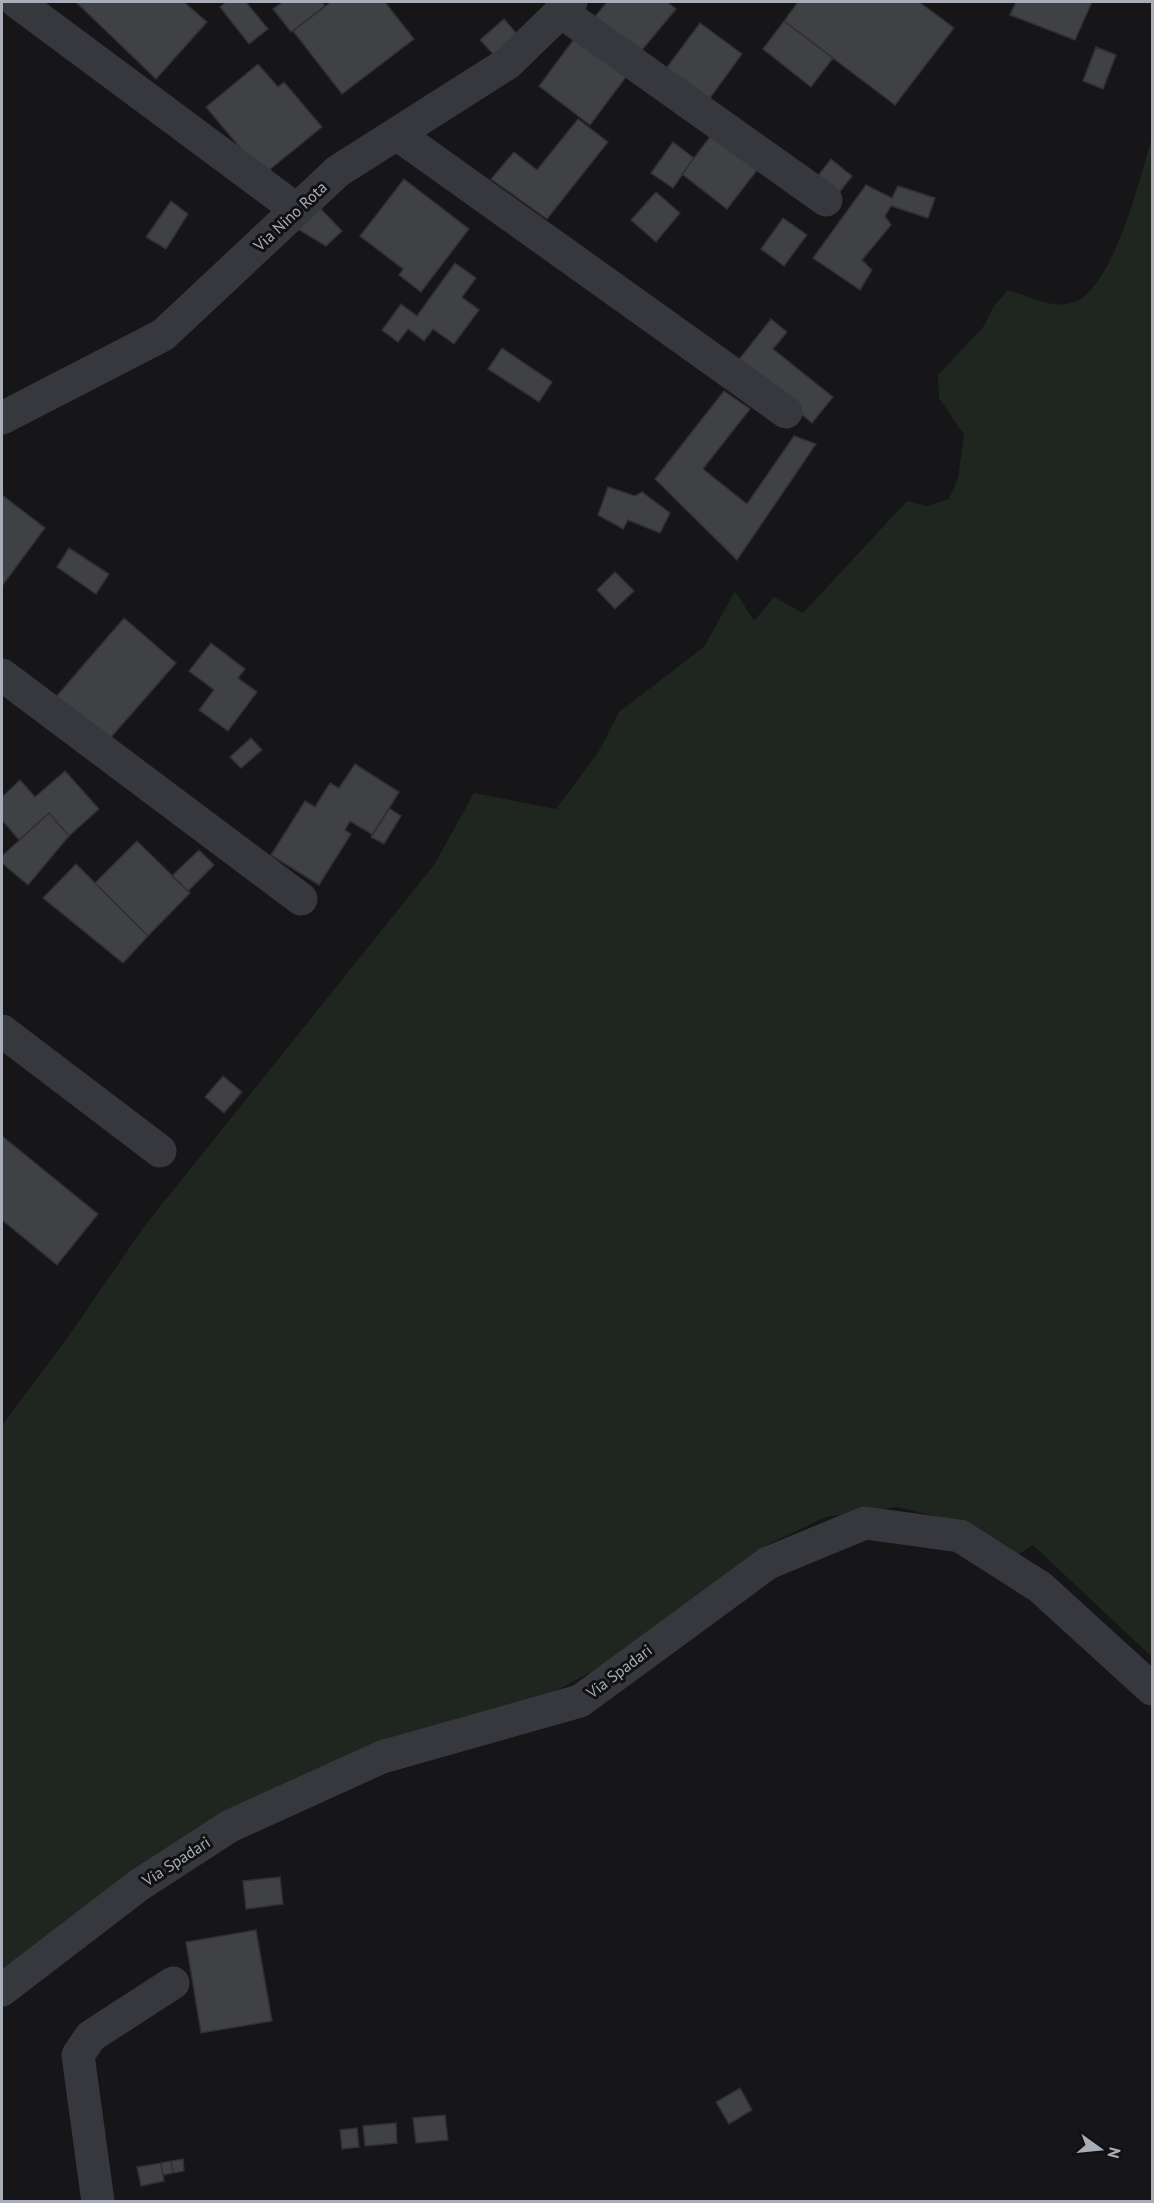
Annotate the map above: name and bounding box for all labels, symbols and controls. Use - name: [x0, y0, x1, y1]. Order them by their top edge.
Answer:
- street label: Via Nino Rota: [248, 177, 331, 256]
- street label: Via Spadari: [581, 1640, 656, 1703]
- street label: Via Spadari: [137, 1832, 214, 1891]
- north arrow: [1070, 2119, 1130, 2179]
- text: N: [1103, 2145, 1126, 2161]

